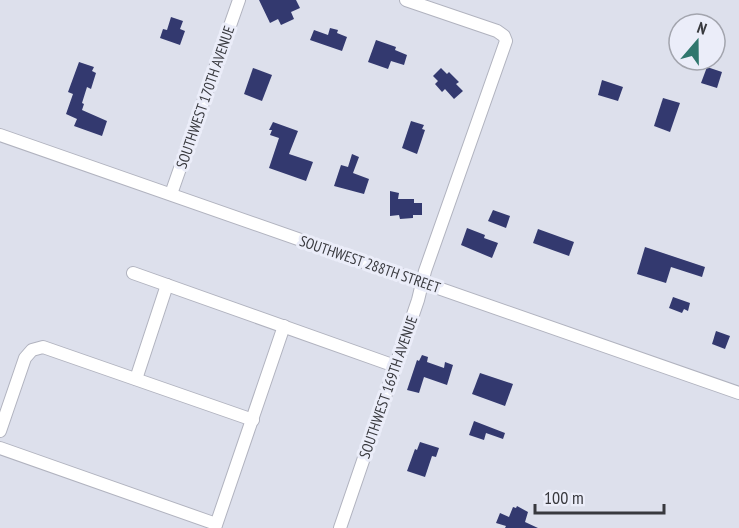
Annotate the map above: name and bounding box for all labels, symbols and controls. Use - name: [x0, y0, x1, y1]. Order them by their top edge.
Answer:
- north arrow: [667, 12, 727, 72]
- text: N: [695, 17, 710, 39]
- street label: SOUTHWEST 170TH AVENUE: [172, 23, 238, 171]
- street label: SOUTHWEST 288TH STREET: [297, 231, 443, 297]
- street label: SOUTHWEST 169TH AVENUE: [355, 313, 421, 461]
- scale bar: [535, 477, 664, 515]
- text: 100 m: [544, 486, 584, 509]

